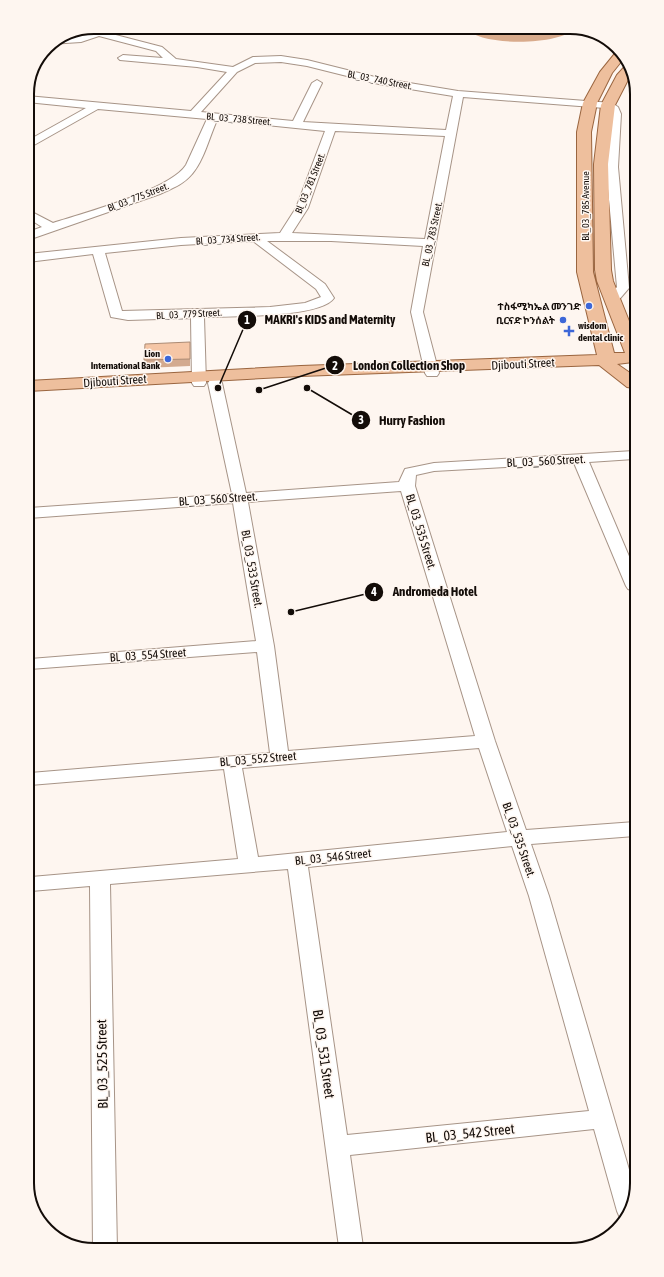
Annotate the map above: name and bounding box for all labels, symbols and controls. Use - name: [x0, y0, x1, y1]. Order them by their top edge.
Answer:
- street label: BL_03_740 Street.: [347, 68, 414, 92]
- street label: BL_03_738 Street.: [206, 111, 272, 127]
- street label: Bl_03_781 Street.: [293, 151, 327, 215]
- street label: BL_03_785 Avenue: [580, 171, 591, 241]
- street label: Bl_03_775 Street.: [106, 180, 170, 214]
- street label: BL_03_783 Street.: [420, 200, 444, 267]
- street label: Bl_03_734 Street.: [195, 231, 261, 247]
- place label: ተስፋሚካኤል መንገድ: [498, 301, 581, 312]
- marker: ተስፋሚካኤል መንገድ: [584, 301, 594, 311]
- street label: BL_03_779 Street.: [156, 307, 222, 321]
- callout: MAKRI's KIDS and Maternity: [237, 307, 404, 332]
- text: MAKRI's KIDS and Maternity: [265, 312, 396, 327]
- text: 1: [244, 313, 250, 327]
- place label: ቢርናድ ኮንሰልት: [496, 315, 556, 326]
- marker: ቢርናድ ኮንሰልት: [558, 315, 568, 325]
- place label: wisdom dental clinic: [578, 320, 623, 343]
- marker: wisdom dental clinic: [563, 325, 575, 337]
- place label: Lion International Bank: [91, 348, 161, 371]
- callout: London Collection Shop: [325, 353, 473, 378]
- marker: Lion International Bank: [163, 354, 173, 364]
- street label: Djibouti Street: [491, 355, 556, 373]
- text: London Collection Shop: [353, 358, 465, 373]
- text: 2: [332, 359, 338, 373]
- street label: Djibouti Street: [83, 372, 148, 390]
- callout: Hurry Fashion: [351, 408, 453, 433]
- text: 3: [358, 413, 364, 427]
- text: Hurry Fashion: [379, 413, 445, 428]
- street label: BL_03_560 Street.: [506, 452, 586, 470]
- street label: BL_03_560 Street.: [178, 489, 258, 509]
- street label: BL_03_535 Street.: [403, 492, 439, 572]
- street label: BL_03_533 Street.: [238, 529, 266, 609]
- callout: Andromeda Hotel: [364, 579, 485, 604]
- text: Andromeda Hotel: [392, 584, 478, 599]
- text: 4: [370, 585, 377, 599]
- street label: BL_03_554 Street: [109, 645, 187, 665]
- street label: BL_03_552 Street: [219, 749, 297, 769]
- street label: BL_03_535 Street.: [500, 800, 538, 880]
- street label: BL_03_546 Street: [294, 846, 372, 868]
- street label: BL_03_531 Street: [310, 1009, 338, 1099]
- street label: BL_03_525 Street: [93, 1019, 111, 1109]
- street label: BL_03_542 Street: [425, 1120, 515, 1146]

